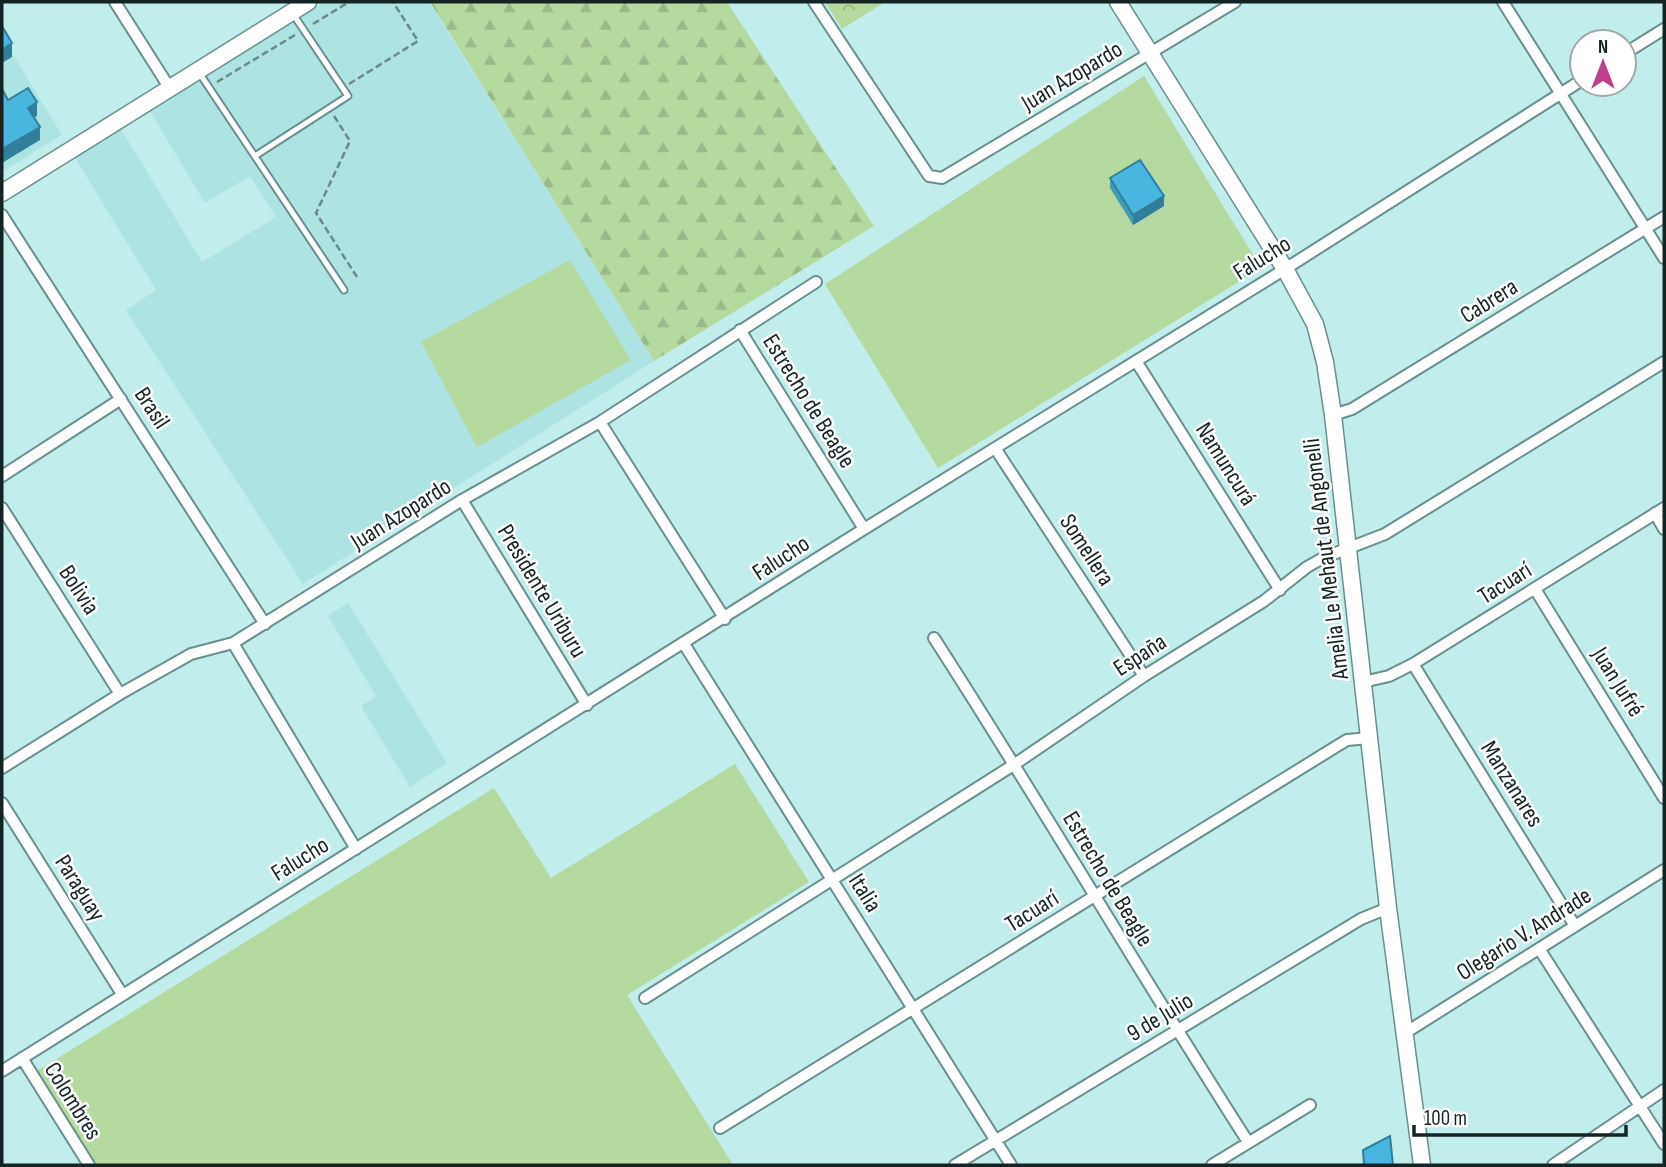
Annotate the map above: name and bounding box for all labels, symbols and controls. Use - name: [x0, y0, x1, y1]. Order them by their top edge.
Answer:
- north arrow: [1568, 28, 1638, 98]
- street label: Juan Azopardo: [1015, 35, 1128, 118]
- text: N: [1598, 36, 1608, 59]
- street label: Falucho: [1228, 229, 1296, 287]
- street label: Cabrera: [1455, 272, 1523, 330]
- street label: Estrecho de Beagle: [756, 329, 862, 473]
- street label: Brasil: [128, 382, 176, 434]
- street label: Namuncurá: [1189, 417, 1263, 511]
- street label: Amelia Le Mehaut de Angonelli: [1297, 437, 1355, 682]
- street label: Juan Azopardo: [345, 472, 456, 557]
- street label: Somellera: [1053, 509, 1121, 591]
- street label: Presidente Uriburu: [491, 519, 593, 663]
- street label: Falucho: [747, 529, 815, 587]
- street label: Tacuarí: [1473, 555, 1538, 611]
- street label: Bolivia: [52, 560, 106, 620]
- street label: España: [1108, 627, 1172, 683]
- street label: Juan Jufré: [1585, 641, 1651, 722]
- street label: Manzanares: [1474, 736, 1550, 832]
- street label: Estrecho de Beagle: [1056, 806, 1160, 952]
- street label: Falucho: [266, 830, 334, 888]
- street label: Paraguay: [48, 849, 112, 927]
- street label: Italia: [842, 868, 888, 918]
- street label: Olegario V. Andrade: [1451, 881, 1597, 987]
- street label: Tacuarí: [1000, 883, 1065, 939]
- street label: 9 de Julio: [1122, 986, 1198, 1048]
- street label: Colombres: [38, 1057, 108, 1145]
- scale bar: [1414, 1094, 1626, 1138]
- text: 100 m: [1424, 1106, 1467, 1131]

